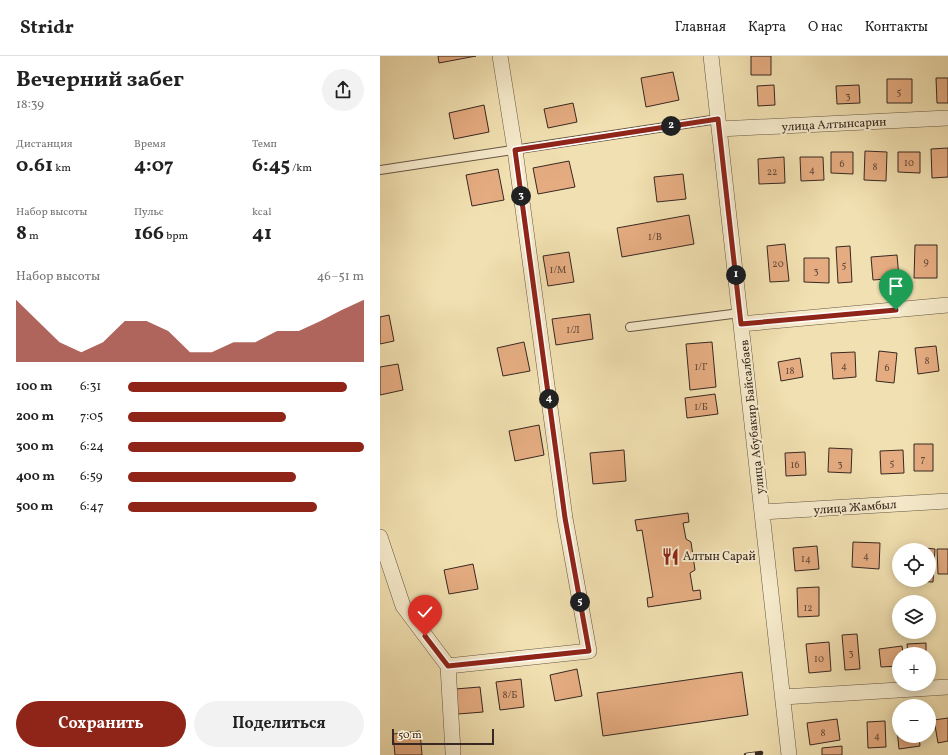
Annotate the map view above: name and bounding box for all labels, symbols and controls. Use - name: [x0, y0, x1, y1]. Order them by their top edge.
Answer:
- text: Stridr: [20, 15, 74, 41]
- text: Главная: [675, 18, 726, 37]
- text: Карта: [748, 18, 786, 37]
- text: О нас: [808, 18, 843, 37]
- text: Контакты: [865, 18, 928, 37]
- text: Вечерний забег: [16, 65, 184, 96]
- button: share: [322, 69, 364, 111]
- house number: 5: [897, 85, 902, 99]
- house number: 3: [845, 89, 851, 103]
- text: 18:39: [16, 96, 44, 114]
- street label: улица Алтынсарин: [781, 114, 887, 136]
- pin: 2: [661, 116, 681, 136]
- text: 2: [668, 118, 674, 133]
- text: Дистанция: [16, 137, 73, 152]
- text: Время: [134, 137, 166, 152]
- text: Темп: [252, 137, 277, 152]
- text: 0.61: [16, 152, 53, 180]
- text: 4:07: [134, 152, 174, 180]
- text: 6:45: [252, 152, 290, 180]
- house number: 10: [904, 156, 914, 170]
- house number: 6: [839, 157, 845, 171]
- house number: 8: [872, 160, 878, 174]
- text: km: [53, 161, 71, 176]
- text: /km: [290, 161, 312, 176]
- house number: 4: [809, 163, 815, 177]
- house number: 22: [767, 165, 777, 179]
- pin: 3: [511, 186, 531, 206]
- text: 3: [518, 188, 524, 203]
- text: Набор высоты: [16, 205, 87, 220]
- text: Пульс: [134, 205, 164, 220]
- text: kcal: [252, 205, 272, 220]
- text: 8: [16, 220, 27, 248]
- text: 166: [134, 220, 164, 248]
- text: 41: [252, 220, 272, 248]
- text: m: [27, 229, 39, 244]
- text: bpm: [164, 229, 188, 244]
- house number: 1/В: [648, 230, 662, 244]
- house number: 9: [923, 255, 929, 269]
- house number: 20: [772, 257, 784, 271]
- house number: 5: [842, 258, 847, 272]
- house number: 1/М: [550, 263, 566, 277]
- house number: 3: [813, 264, 819, 278]
- pin: 1: [726, 265, 746, 285]
- text: 1: [734, 267, 738, 282]
- text: Набор высоты: [16, 268, 100, 286]
- text: 46–51 m: [317, 268, 364, 286]
- pin: [879, 269, 913, 310]
- icon: arrive: [885, 275, 907, 297]
- house number: 1/Л: [566, 323, 580, 337]
- street label: улица Абубакир Байсалбаев: [737, 339, 769, 495]
- house number: 8: [924, 354, 930, 368]
- house number: 4: [841, 359, 847, 373]
- house number: 1/Г: [694, 360, 708, 374]
- house number: 6: [884, 361, 890, 375]
- house number: 18: [786, 364, 794, 378]
- text: 100 m: [16, 378, 53, 396]
- text: 6:31: [80, 378, 101, 396]
- pin: 4: [539, 389, 559, 409]
- text: 4: [546, 391, 552, 406]
- house number: 1/Б: [694, 400, 708, 414]
- text: 200 m: [16, 408, 54, 426]
- text: 7:05: [80, 408, 103, 426]
- text: 300 m: [16, 438, 54, 456]
- text: 6:24: [80, 438, 104, 456]
- house number: 7: [921, 452, 926, 466]
- house number: 5: [890, 456, 895, 470]
- house number: 3: [837, 457, 843, 471]
- house number: 16: [791, 458, 799, 472]
- text: 400 m: [16, 468, 55, 486]
- text: 6:59: [80, 468, 102, 486]
- street label: улица Жамбыл: [813, 497, 897, 519]
- text: 500 m: [16, 498, 53, 516]
- text: 6:47: [80, 498, 104, 516]
- map controls: [892, 543, 936, 743]
- button: locate: [892, 543, 936, 587]
- restaurant icon: Алтын Сарай: [660, 546, 680, 566]
- place label: Алтын Сарай: [683, 549, 756, 565]
- house number: 4: [863, 549, 869, 563]
- house number: 14: [801, 552, 811, 566]
- pin: 5: [570, 592, 590, 612]
- text: 5: [577, 594, 583, 609]
- pin: [408, 595, 442, 636]
- button: layers: [892, 595, 936, 639]
- icon: check: [414, 601, 436, 623]
- house number: 12: [803, 601, 813, 615]
- house number: 3: [848, 646, 854, 660]
- button: +: [892, 647, 936, 691]
- house number: 10: [814, 652, 824, 666]
- house number: 8/Б: [503, 688, 517, 702]
- button: −: [892, 699, 936, 743]
- button: Сохранить: [16, 701, 186, 747]
- button: Поделиться: [194, 701, 364, 747]
- house number: 8: [820, 726, 826, 740]
- scale bar: [392, 727, 494, 746]
- text: 50 m: [398, 728, 422, 743]
- house number: 4: [874, 729, 880, 743]

